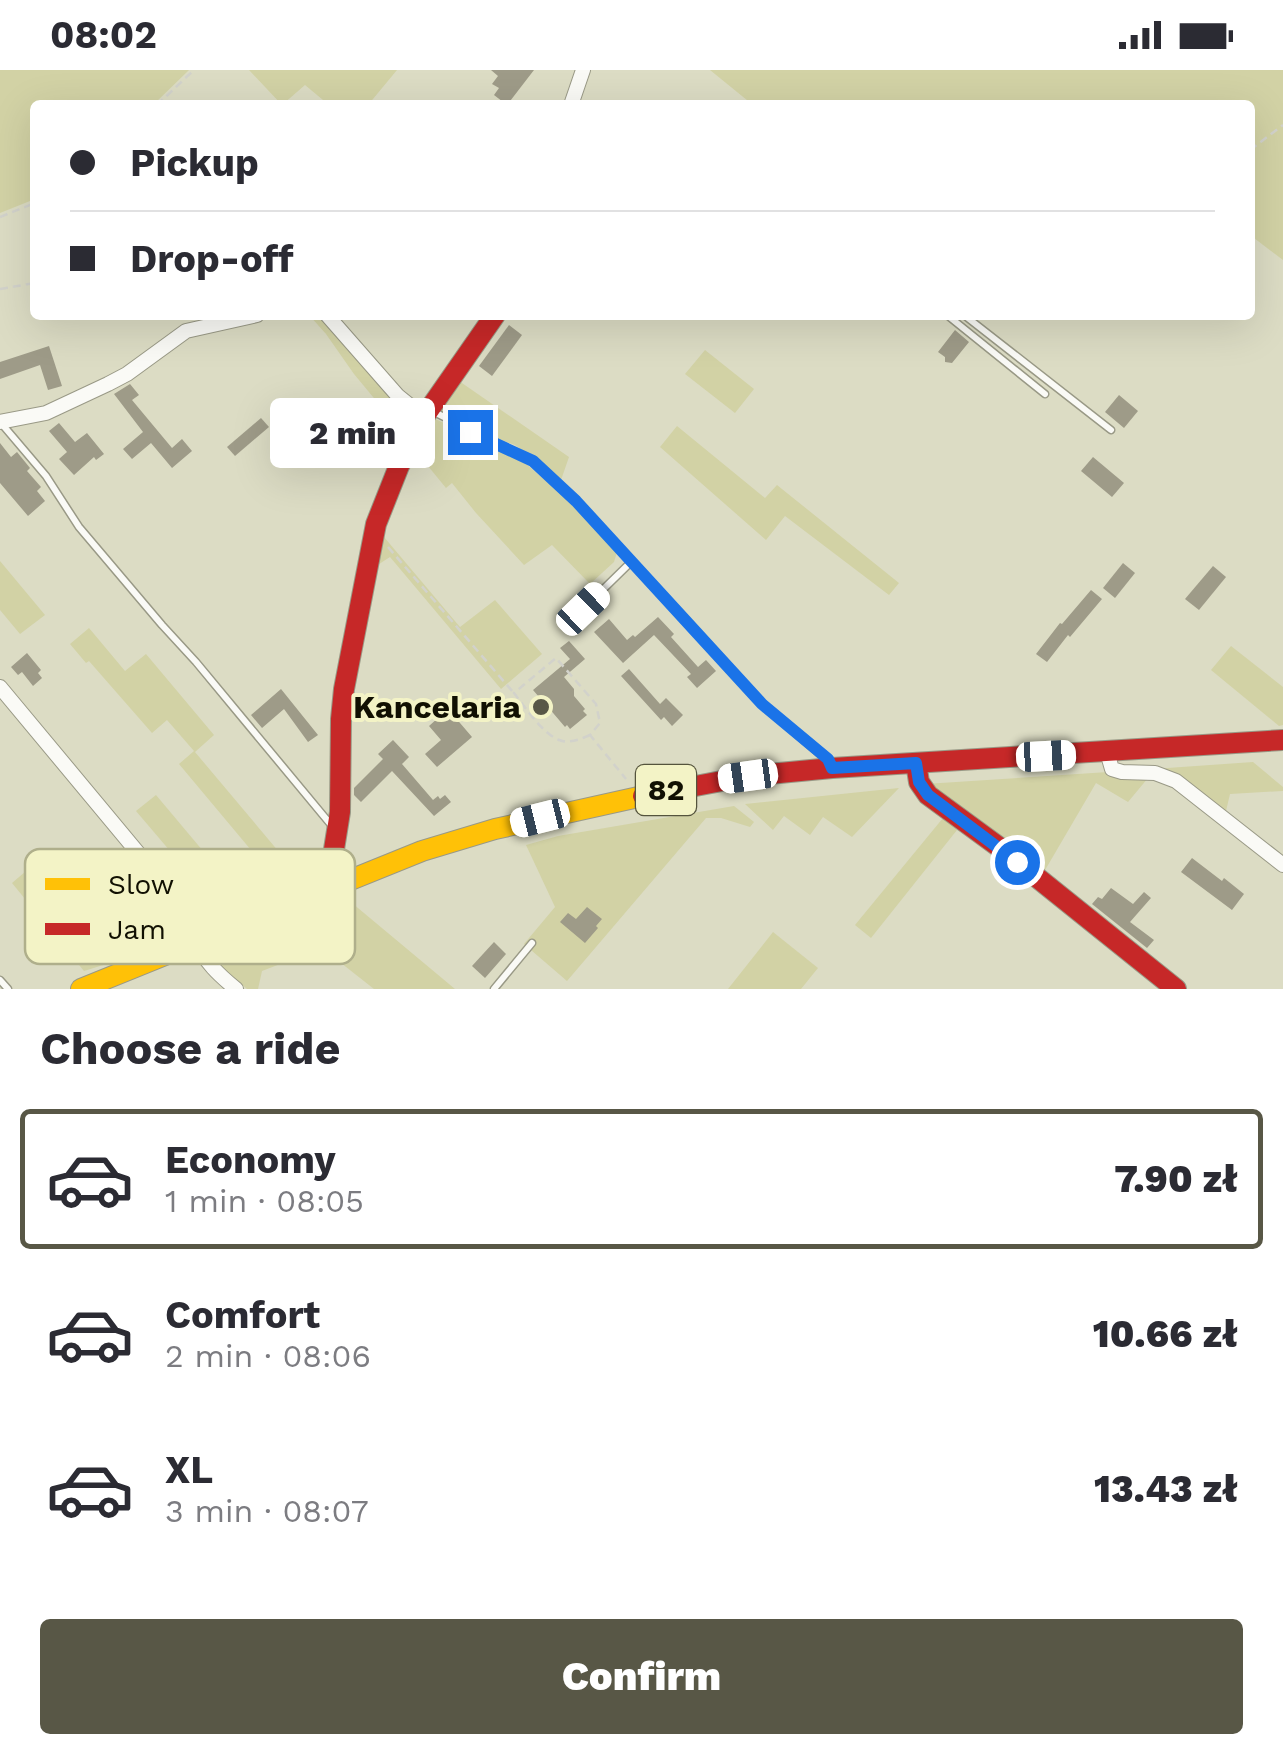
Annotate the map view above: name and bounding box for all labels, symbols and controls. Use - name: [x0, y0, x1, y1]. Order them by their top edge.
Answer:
- text: 08:02: [50, 13, 157, 57]
- text: Pickup: [130, 141, 259, 185]
- text: Drop-off: [130, 237, 294, 281]
- callout: 2 min: [270, 397, 435, 467]
- route end: [448, 410, 493, 455]
- text: 2 min: [309, 414, 396, 452]
- car: [551, 577, 615, 641]
- place label: Kancelaria: [353, 688, 521, 726]
- marker: Kancelaria: [530, 696, 552, 718]
- car: [1015, 739, 1077, 773]
- car: [716, 757, 780, 795]
- road number: 82: [636, 765, 696, 815]
- car: [507, 796, 573, 840]
- route start: [995, 840, 1040, 885]
- legend: [25, 849, 355, 964]
- text: Slow: [108, 868, 174, 901]
- text: Jam: [108, 913, 166, 946]
- text: Choose a ride: [40, 1022, 340, 1075]
- icon: car: [45, 1134, 135, 1224]
- text: Economy: [165, 1138, 336, 1182]
- text: 7.90 zł: [1114, 1157, 1238, 1201]
- text: 1 min · 08:05: [165, 1182, 364, 1220]
- icon: car: [45, 1289, 135, 1379]
- text: Comfort: [165, 1293, 320, 1337]
- text: 10.66 zł: [1093, 1312, 1238, 1356]
- text: 2 min · 08:06: [165, 1337, 371, 1375]
- icon: car: [45, 1444, 135, 1534]
- text: XL: [165, 1448, 213, 1492]
- text: 13.43 zł: [1094, 1467, 1238, 1511]
- text: 3 min · 08:07: [165, 1492, 369, 1530]
- button: Confirm: [40, 1619, 1243, 1734]

